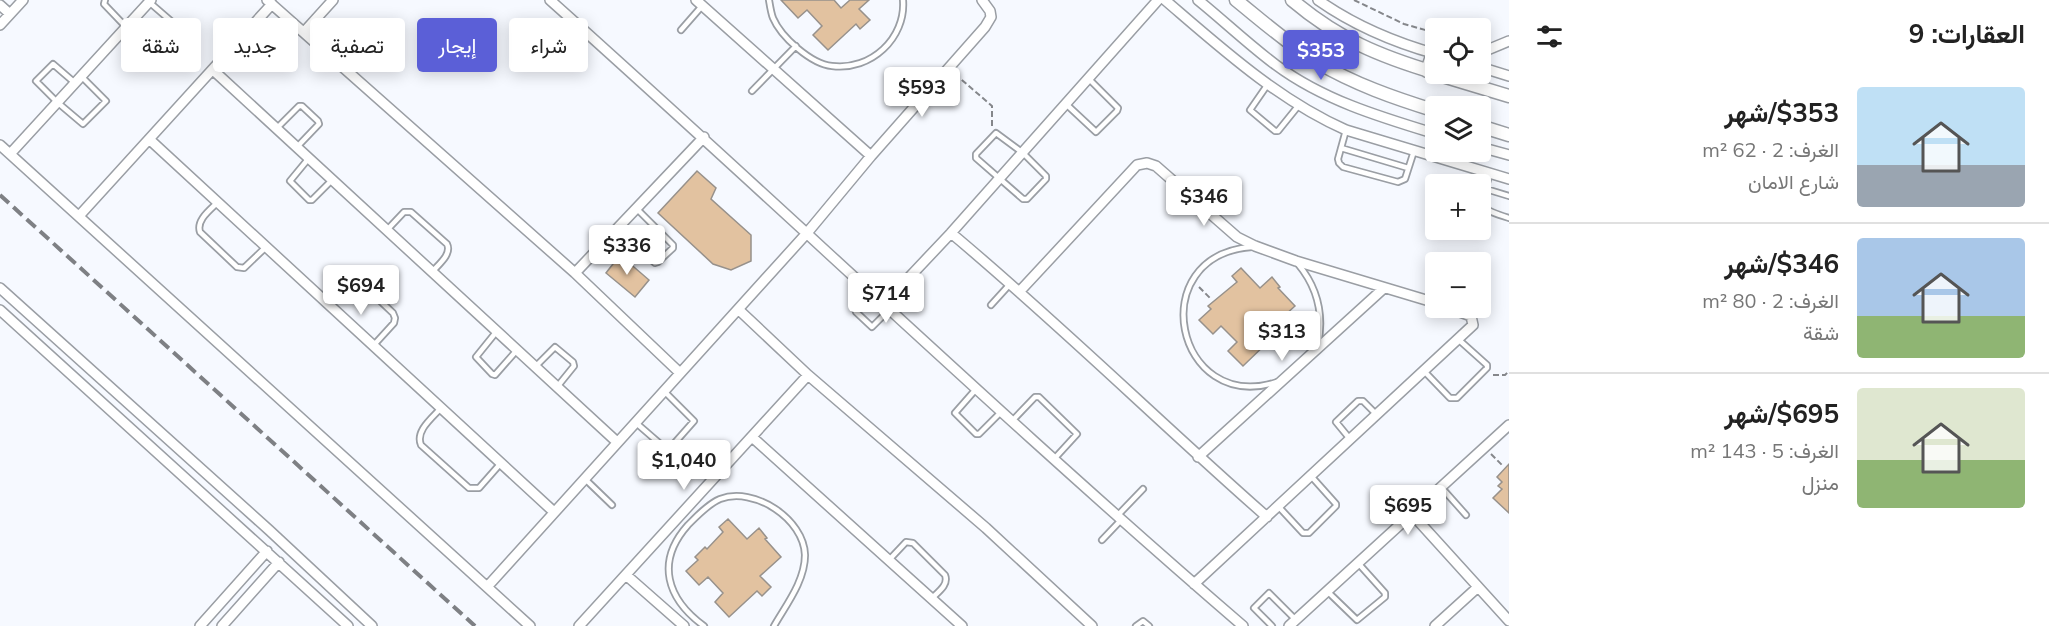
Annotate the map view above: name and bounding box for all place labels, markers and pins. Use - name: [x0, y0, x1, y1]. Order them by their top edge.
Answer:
- pin: $353: [1285, 30, 1357, 81]
- pin: $593: [886, 67, 958, 118]
- pin: $346: [1168, 176, 1240, 227]
- pin: $336: [591, 225, 663, 276]
- pin: $694: [325, 265, 397, 316]
- pin: $714: [850, 273, 922, 324]
- pin: $313: [1246, 311, 1318, 362]
- pin: $1,040: [635, 440, 733, 491]
- pin: $695: [1372, 485, 1444, 536]

